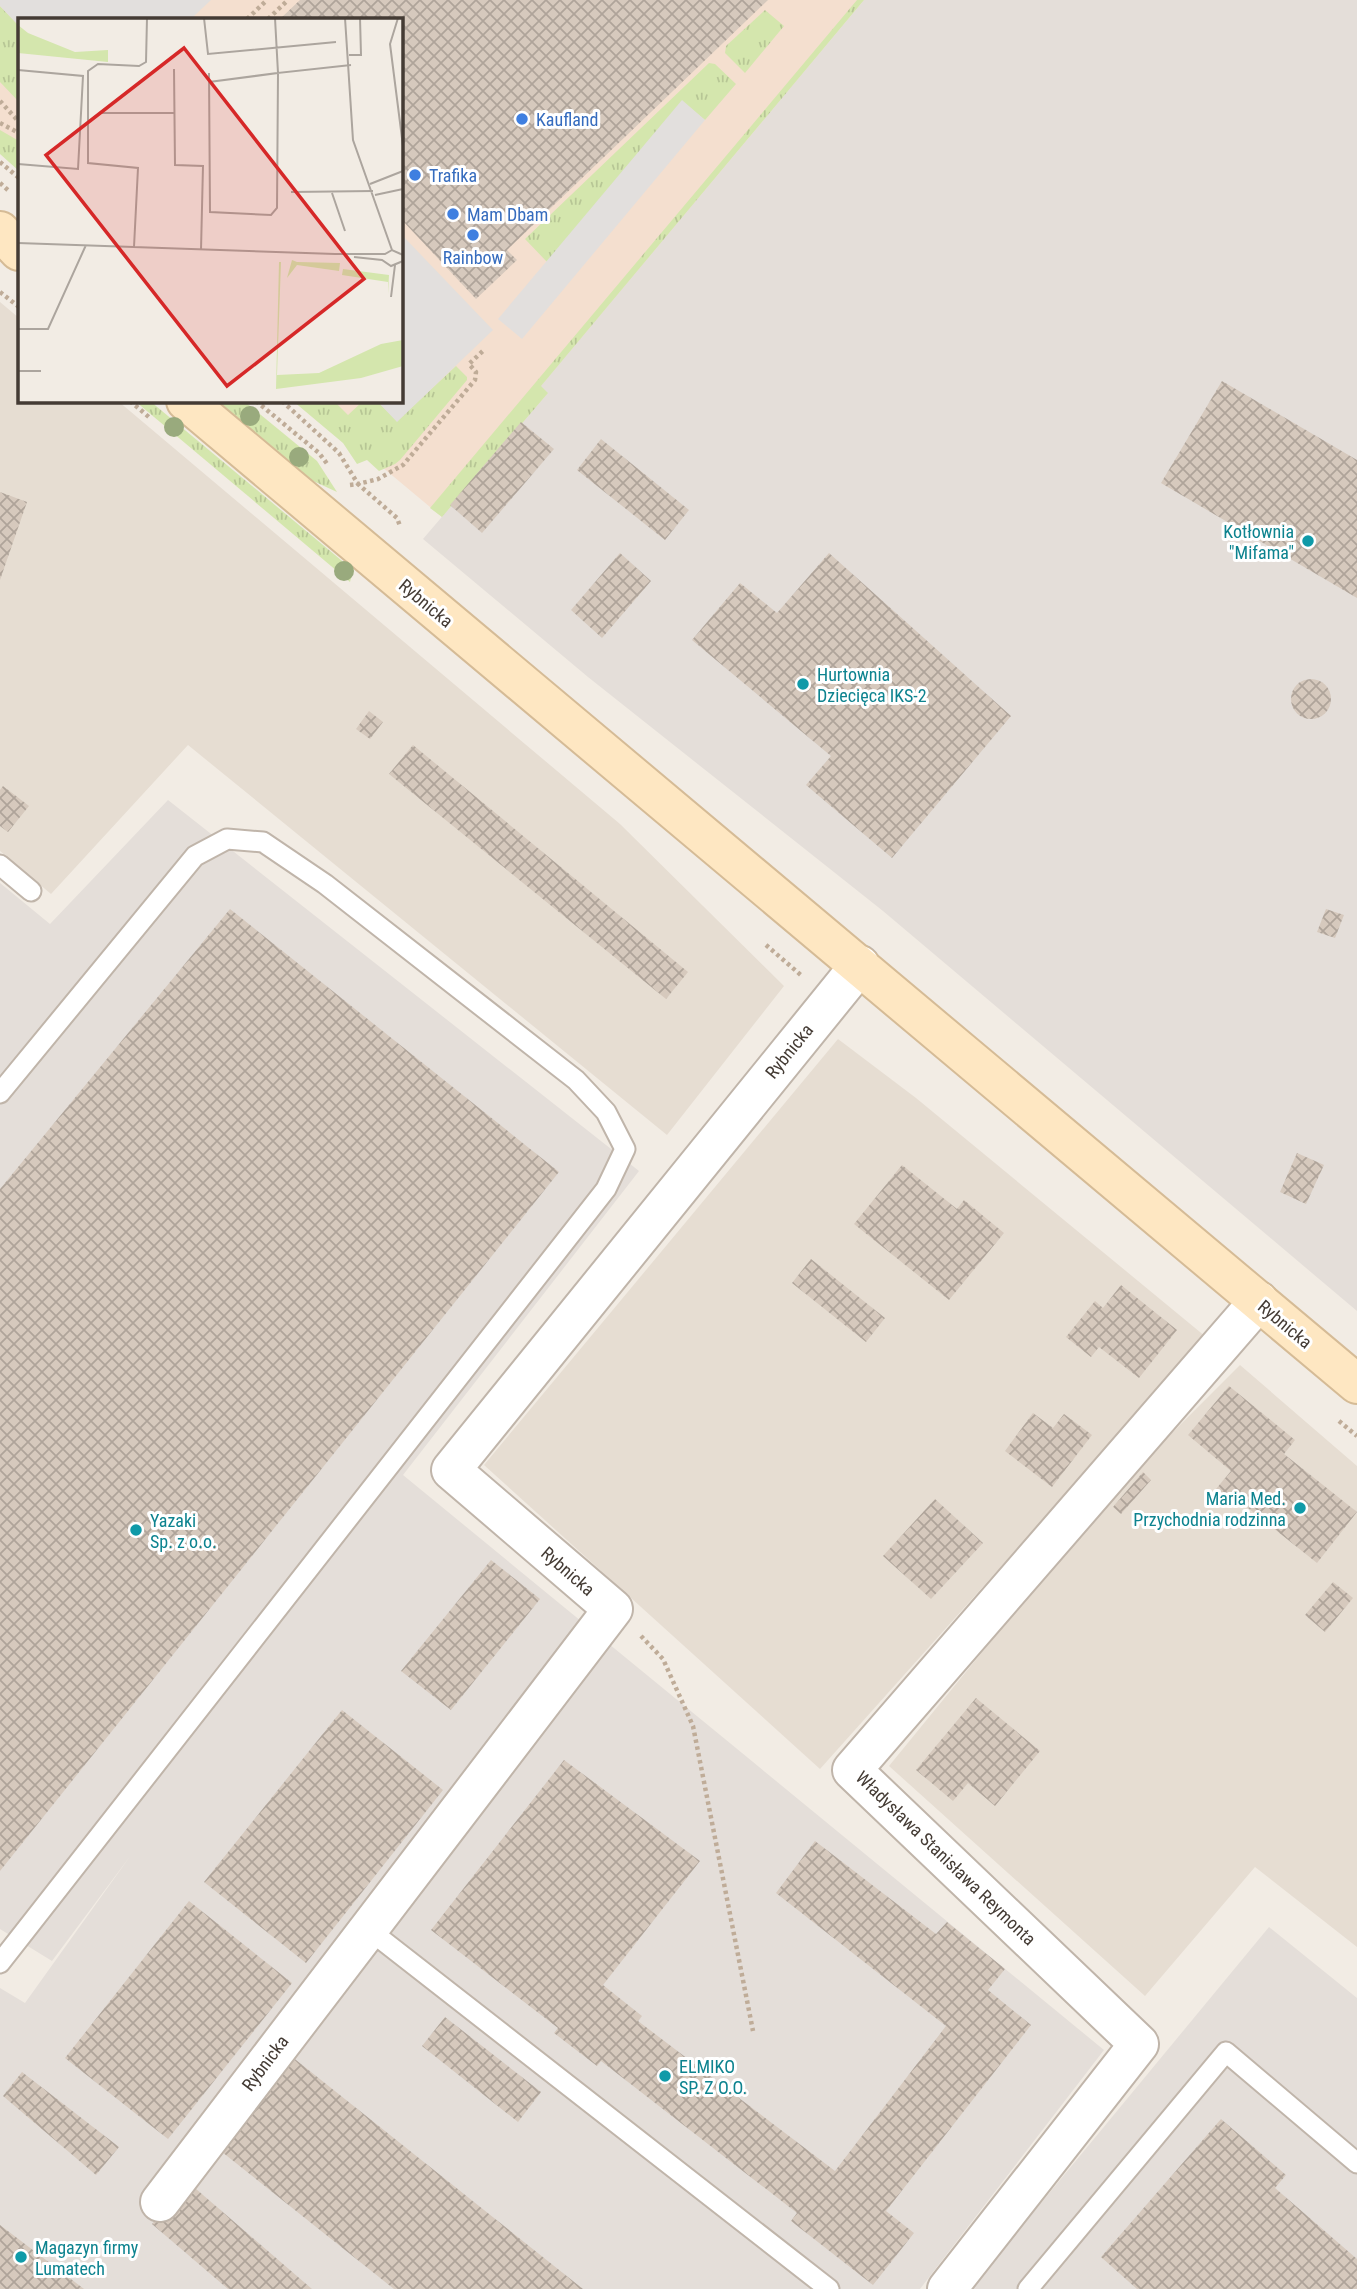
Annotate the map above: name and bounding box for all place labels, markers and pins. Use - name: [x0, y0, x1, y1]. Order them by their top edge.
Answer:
- place label: Kaufland: [536, 109, 599, 130]
- marker: Kaufland: [514, 111, 530, 127]
- place label: Trafika: [429, 165, 477, 186]
- marker: Trafika: [407, 167, 423, 183]
- place label: Mam Dbam: [467, 204, 548, 225]
- marker: Mam Dbam: [445, 206, 461, 222]
- marker: Rainbow: [465, 227, 481, 243]
- place label: Rainbow: [443, 247, 504, 268]
- place label: Kotłownia "Mifama": [1223, 521, 1294, 563]
- marker: Kotłownia "Mifama": [1300, 533, 1316, 549]
- place label: Hurtownia Dziecięca IKS-2: [817, 664, 927, 706]
- marker: Hurtownia Dziecięca IKS-2: [795, 676, 811, 692]
- place label: Maria Med. Przychodnia rodzinna: [1133, 1488, 1286, 1530]
- marker: Maria Med. Przychodnia rodzinna: [1292, 1500, 1308, 1516]
- place label: Yazaki Sp. z o.o.: [150, 1510, 217, 1552]
- marker: Yazaki Sp. z o.o.: [128, 1522, 144, 1538]
- place label: ELMIKO SP. Z O.O.: [679, 2056, 747, 2098]
- marker: ELMIKO SP. Z O.O.: [657, 2068, 673, 2084]
- place label: Magazyn firmy Lumatech: [35, 2237, 139, 2279]
- marker: Magazyn firmy Lumatech: [13, 2249, 29, 2265]

